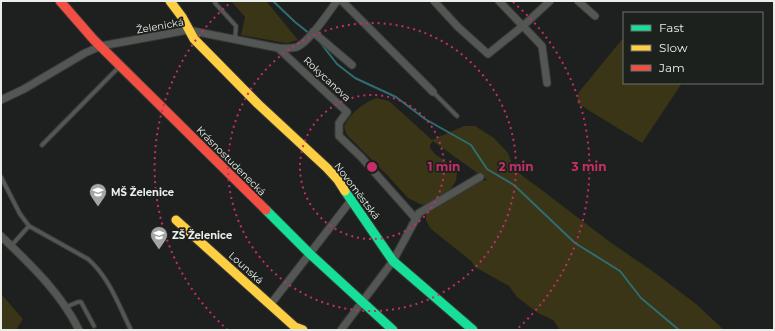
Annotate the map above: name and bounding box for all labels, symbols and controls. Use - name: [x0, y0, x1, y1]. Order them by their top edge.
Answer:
- legend: [623, 12, 763, 84]
- street label: Želenická: [135, 15, 185, 37]
- text: Fast: [659, 20, 684, 35]
- text: Slow: [659, 40, 688, 55]
- street label: Rokycanova: [301, 54, 353, 104]
- text: Jam: [658, 60, 685, 75]
- street label: Krásnostudenecká: [194, 124, 268, 198]
- text: 1 min: [428, 159, 460, 174]
- text: 2 min: [499, 159, 533, 174]
- text: 3 min: [571, 159, 607, 174]
- street label: Novoměstská: [331, 160, 383, 222]
- centre of rings: [365, 160, 379, 174]
- school or university icon: MŠ Želenice: [88, 182, 108, 207]
- place label: MŠ Želenice: [111, 186, 174, 199]
- school or university icon: ZŠ Želenice: [149, 225, 169, 250]
- place label: ZŠ Želenice: [172, 229, 232, 242]
- street label: Lounská: [226, 249, 266, 287]

